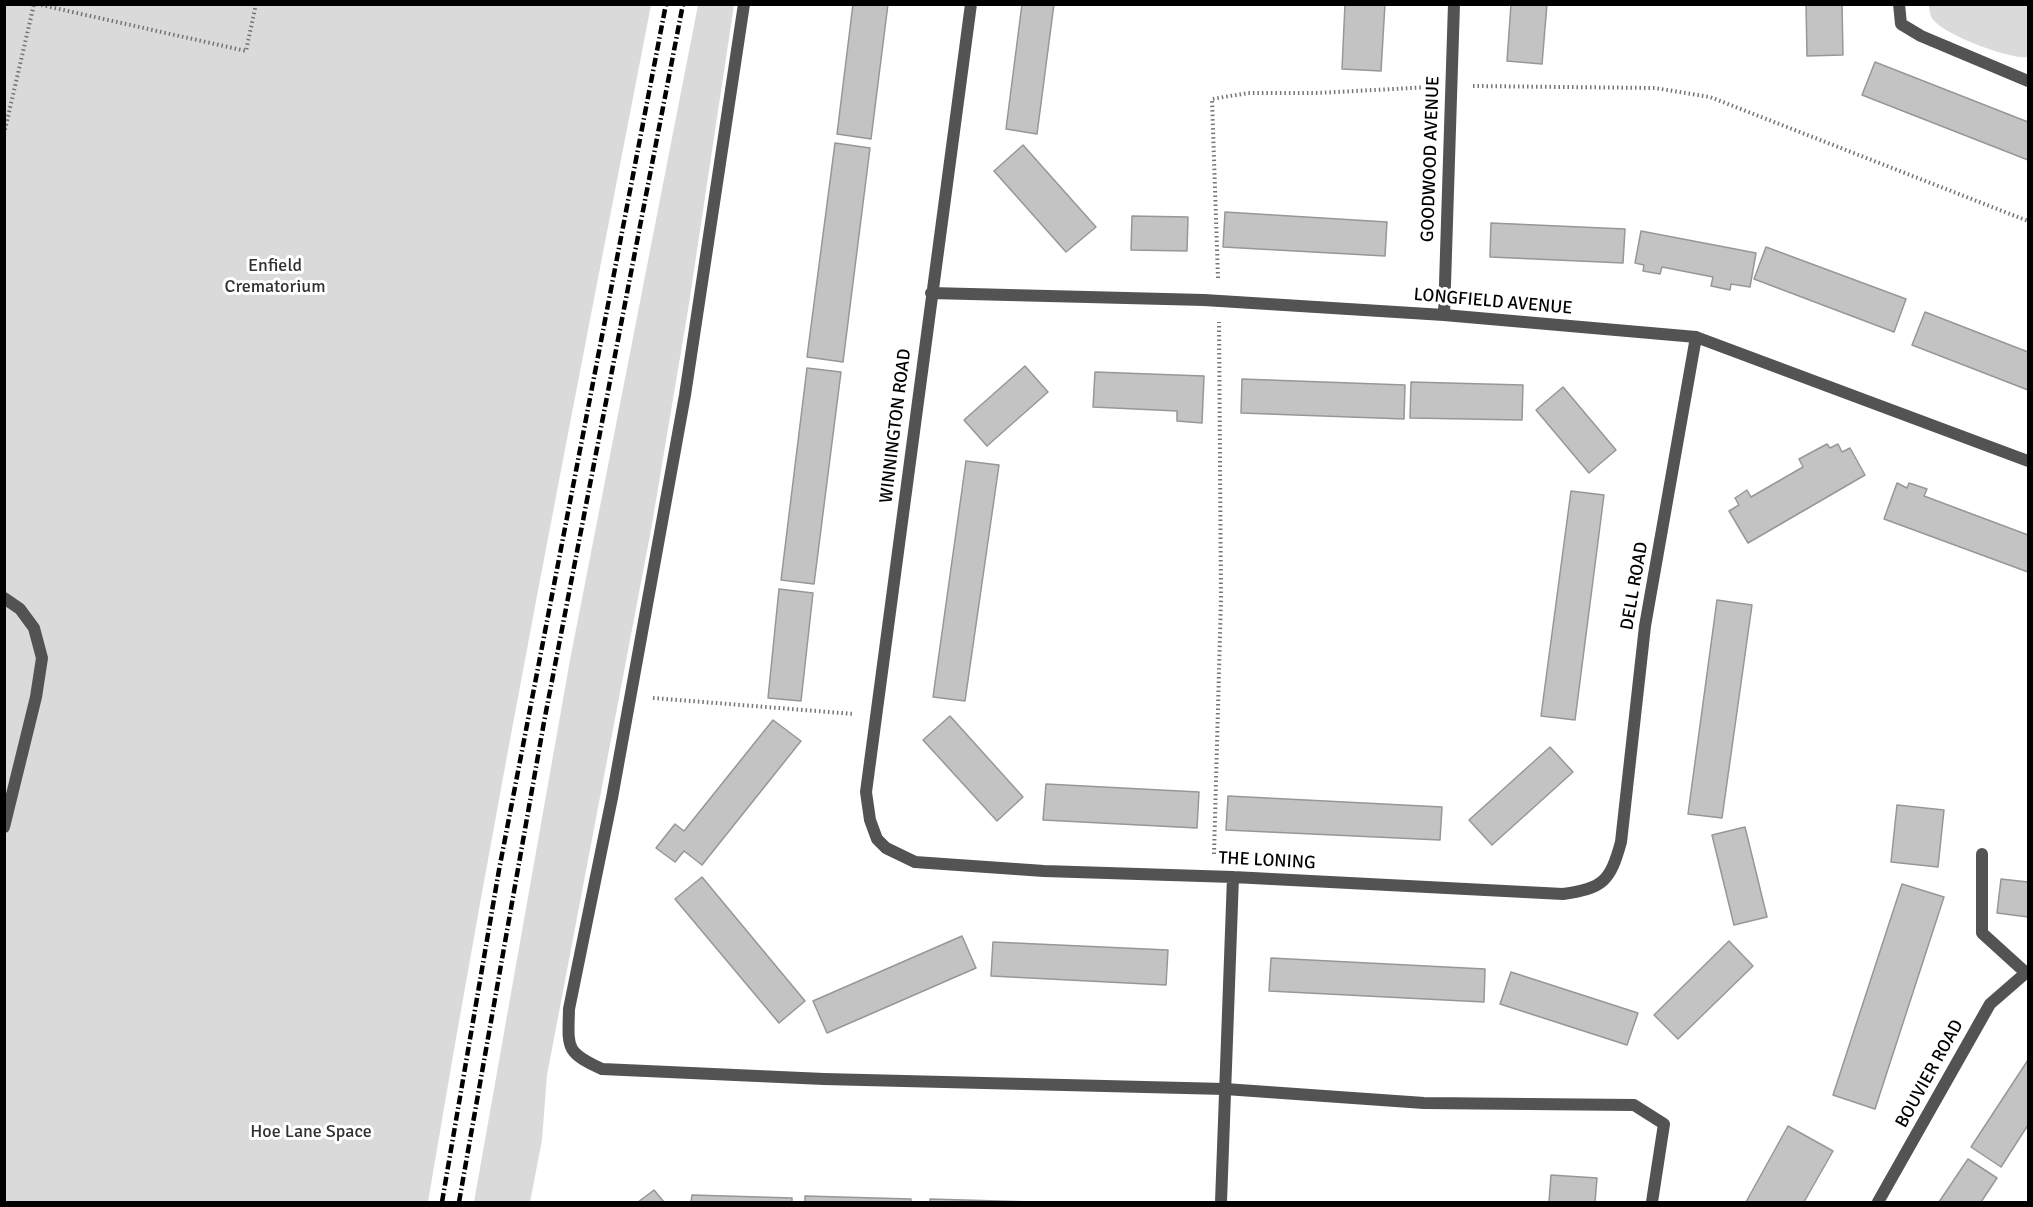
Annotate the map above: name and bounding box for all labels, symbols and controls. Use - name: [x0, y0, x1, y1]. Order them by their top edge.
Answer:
- street label: GOODWOOD AVENUE: [1417, 75, 1445, 243]
- park label: Enfield Crematorium: [225, 255, 325, 298]
- street label: LONGFIELD AVENUE: [1413, 284, 1573, 320]
- street label: WINNINGTON ROAD: [876, 348, 916, 504]
- street label: DELL ROAD: [1617, 540, 1653, 632]
- street label: THE LONING: [1218, 848, 1316, 874]
- street label: BOUVIER ROAD: [1891, 1016, 1969, 1132]
- park label: Hoe Lane Space: [250, 1121, 372, 1143]

